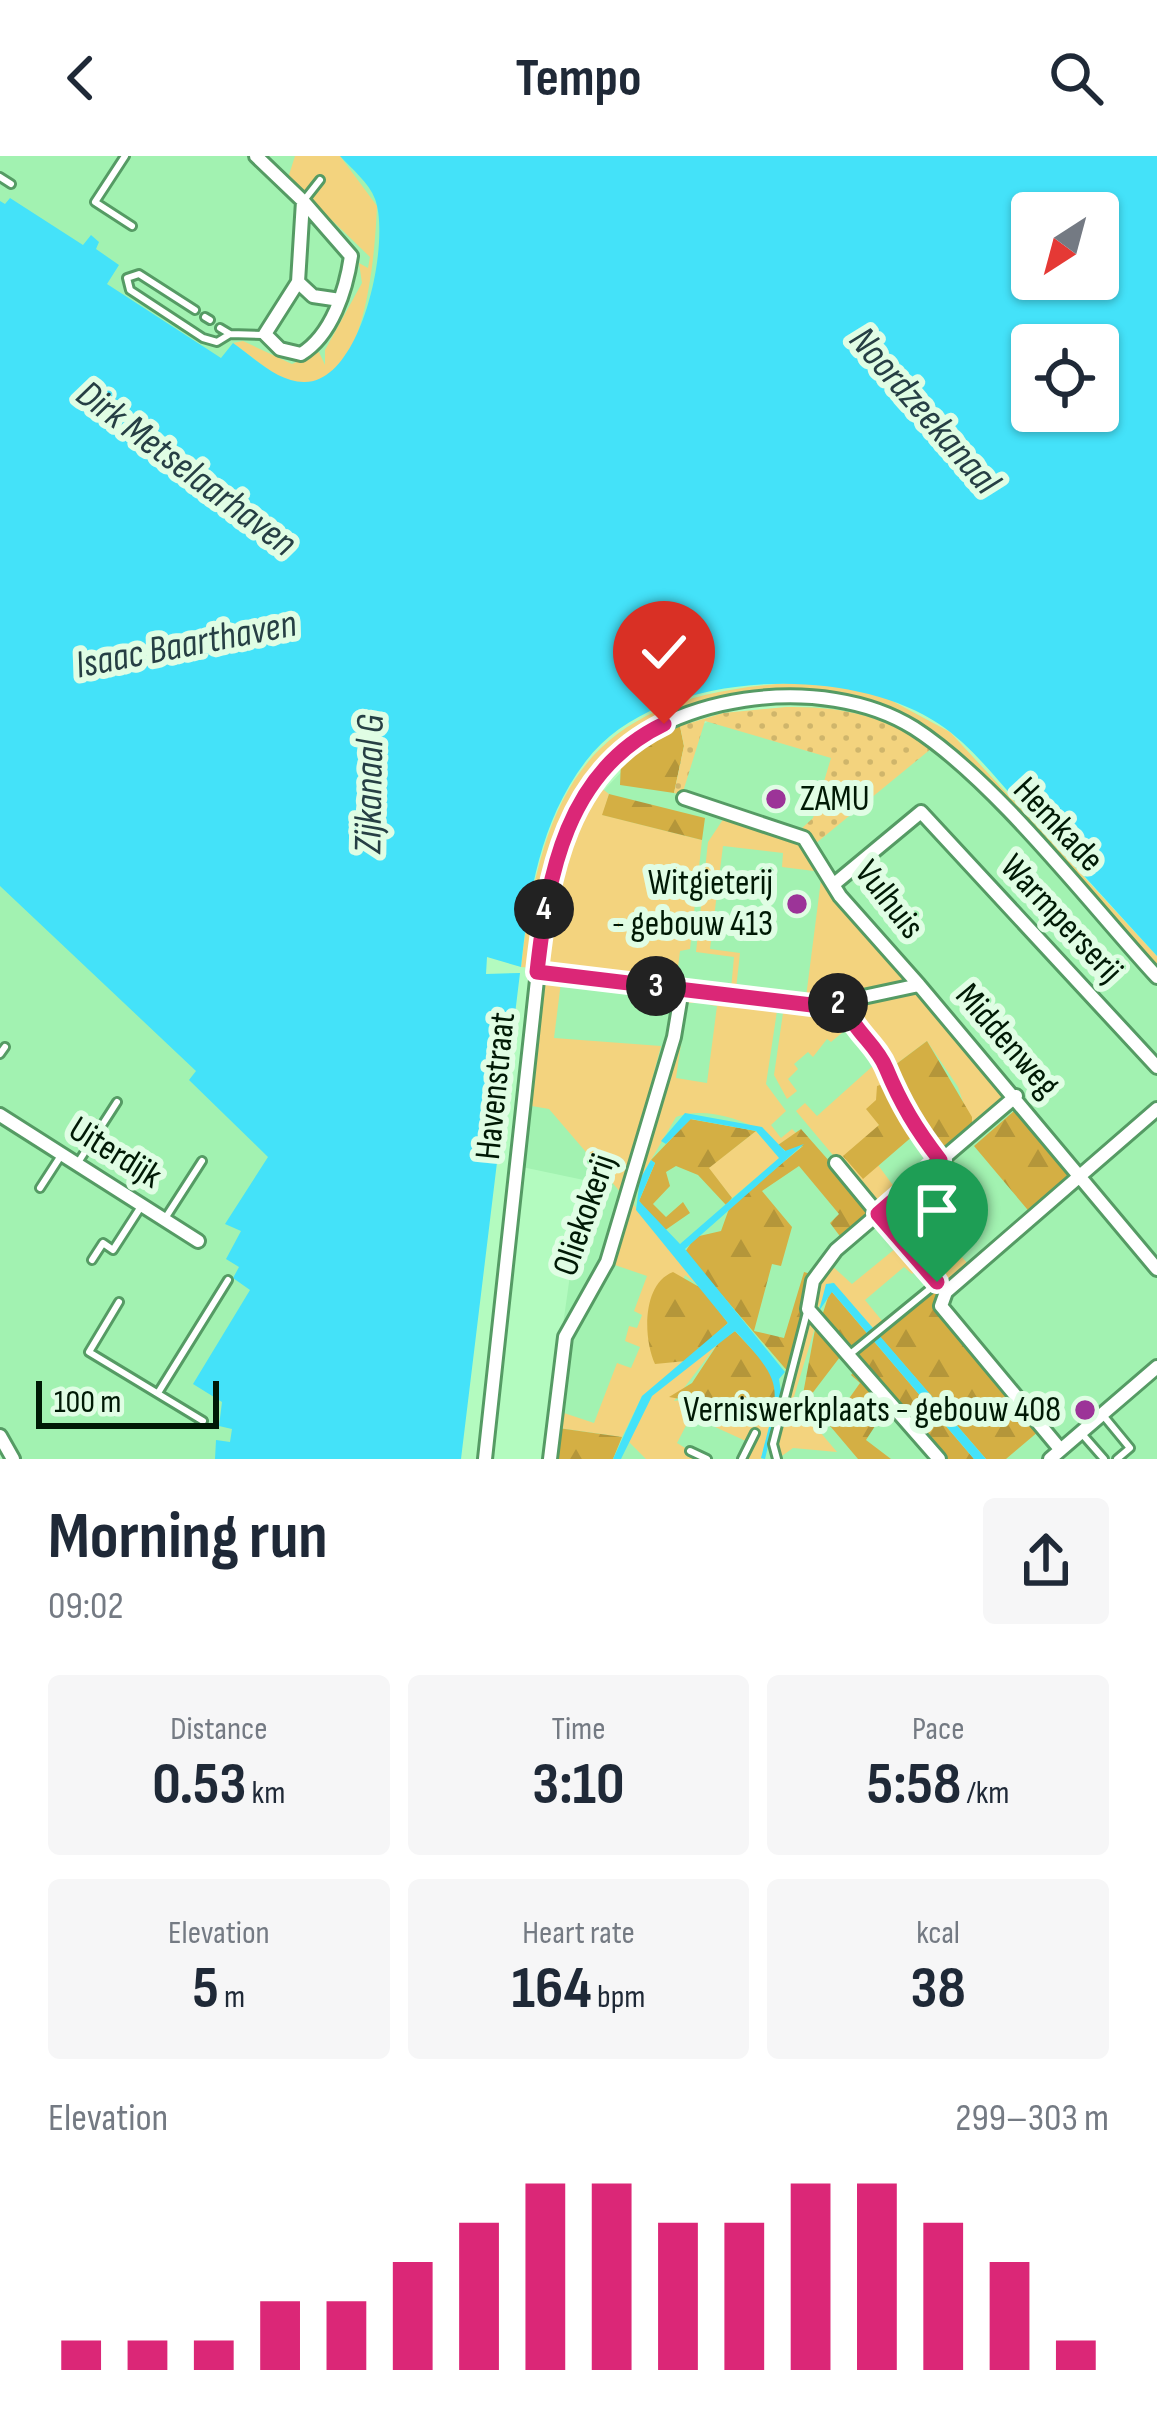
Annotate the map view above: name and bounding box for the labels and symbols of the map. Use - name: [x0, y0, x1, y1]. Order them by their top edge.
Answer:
- north arrow: [1011, 192, 1119, 300]
- water label: Noordzeekanaal: [839, 318, 1010, 505]
- water label: Dirk Metselaarhaven: [67, 371, 305, 567]
- water label: Isaac Baarthaven: [71, 601, 301, 689]
- pin: [613, 601, 715, 724]
- water label: Zijkanaal G: [345, 714, 395, 855]
- street label: Hemkade: [1004, 769, 1112, 881]
- place label: ZAMU: [800, 778, 870, 821]
- marker: ZAMU: [763, 786, 789, 812]
- street label: Warmperserij: [991, 846, 1131, 992]
- street label: Vulhuis: [845, 852, 933, 948]
- place label: Witgieterij - gebouw 413: [612, 862, 773, 946]
- pin: 4: [514, 879, 574, 939]
- marker: Witgieterij - gebouw 413: [784, 891, 810, 917]
- pin: 3: [626, 956, 686, 1016]
- pin: 2: [808, 973, 868, 1033]
- street label: Middenweg: [946, 975, 1068, 1107]
- street label: Havenstraat: [467, 1010, 525, 1162]
- street label: Uiterdijk: [61, 1108, 170, 1198]
- street label: Oliekokerij: [544, 1149, 626, 1281]
- pin: [886, 1159, 988, 1282]
- scale bar: [36, 1375, 219, 1428]
- place label: Verniswerkplaats - gebouw 408: [683, 1389, 1061, 1432]
- marker: Verniswerkplaats - gebouw 408: [1072, 1397, 1098, 1423]

